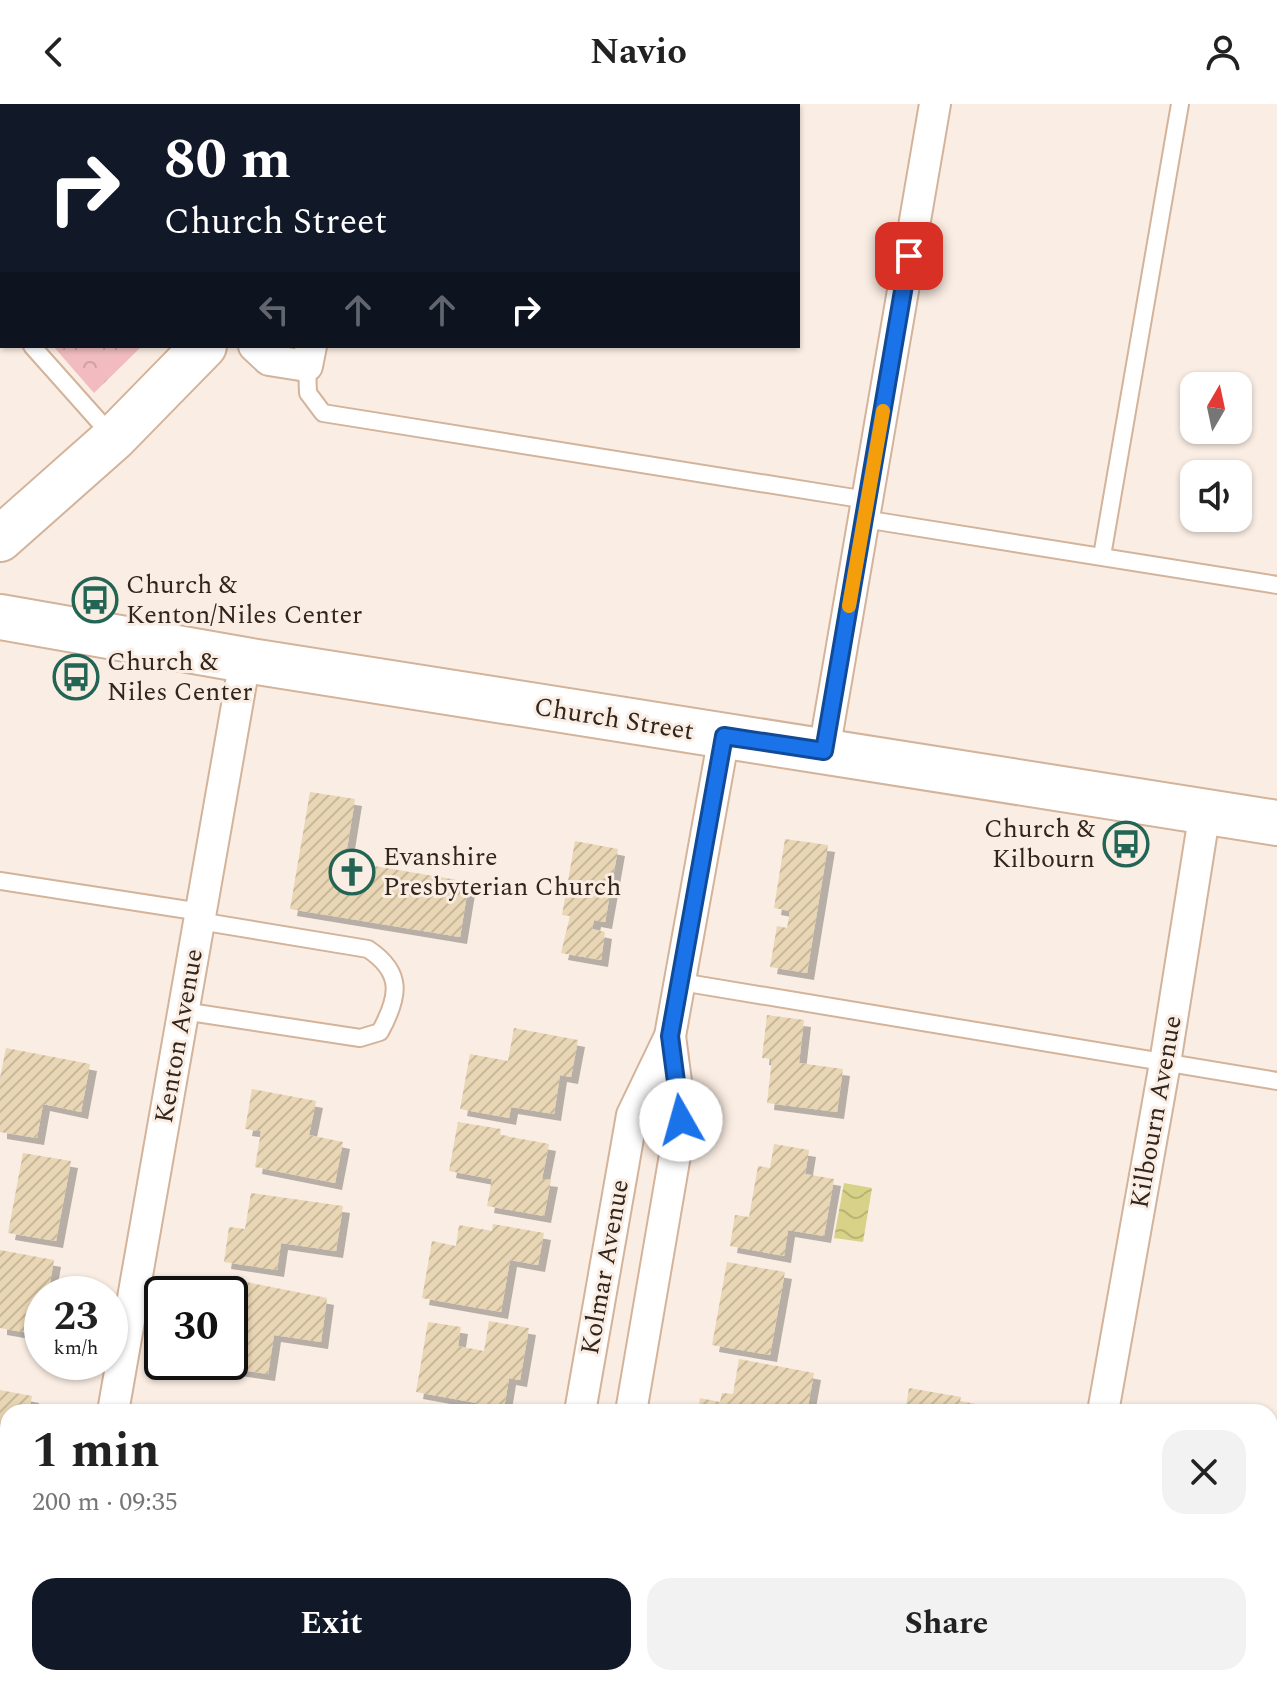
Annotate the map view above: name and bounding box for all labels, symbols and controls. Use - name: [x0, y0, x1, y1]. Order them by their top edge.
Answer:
- text: Navio: [590, 25, 687, 80]
- icon: back: [32, 30, 76, 74]
- icon: person: [1201, 30, 1245, 74]
- text: 80 m: [164, 118, 291, 203]
- icon: right: [32, 136, 136, 240]
- text: Church Street: [164, 195, 387, 250]
- pin: [875, 222, 943, 290]
- icon: arrive: [887, 234, 931, 278]
- icon: left: [252, 288, 296, 332]
- icon: ahead: [336, 288, 380, 332]
- icon: ahead: [420, 288, 464, 332]
- icon: right: [504, 288, 548, 332]
- north arrow: [1180, 372, 1252, 444]
- map controls: [1180, 372, 1252, 532]
- button: sound: [1180, 460, 1252, 532]
- place label: Church & Kenton/Niles Center: [126, 565, 362, 635]
- bus stop icon: Church & Kenton/Niles Center: [71, 576, 119, 624]
- place label: Church & Niles Center: [107, 642, 253, 712]
- bus stop icon: Church & Niles Center: [52, 653, 100, 701]
- street label: Church Street: [531, 687, 697, 751]
- place label: Church & Kilbourn: [984, 809, 1096, 879]
- bus stop icon: Church & Kilbourn: [1102, 820, 1150, 868]
- place label: Evanshire Presbyterian Church: [383, 837, 621, 907]
- church icon: Evanshire Presbyterian Church: [328, 848, 376, 896]
- street label: Kenton Avenue: [144, 946, 214, 1126]
- street label: Kilbourn Avenue: [1119, 1012, 1193, 1212]
- position arrow: [639, 1078, 723, 1162]
- street label: Kolmar Avenue: [570, 1176, 640, 1358]
- speed limit sign: 30: [144, 1276, 248, 1380]
- text: 23: [54, 1287, 98, 1348]
- text: km/h: [54, 1333, 99, 1363]
- text: 1 min: [32, 1415, 160, 1488]
- button: close: [1162, 1430, 1246, 1514]
- text: 200 m · 09:35: [32, 1482, 178, 1522]
- button: Exit: [32, 1578, 631, 1670]
- button: Share: [647, 1578, 1246, 1670]

